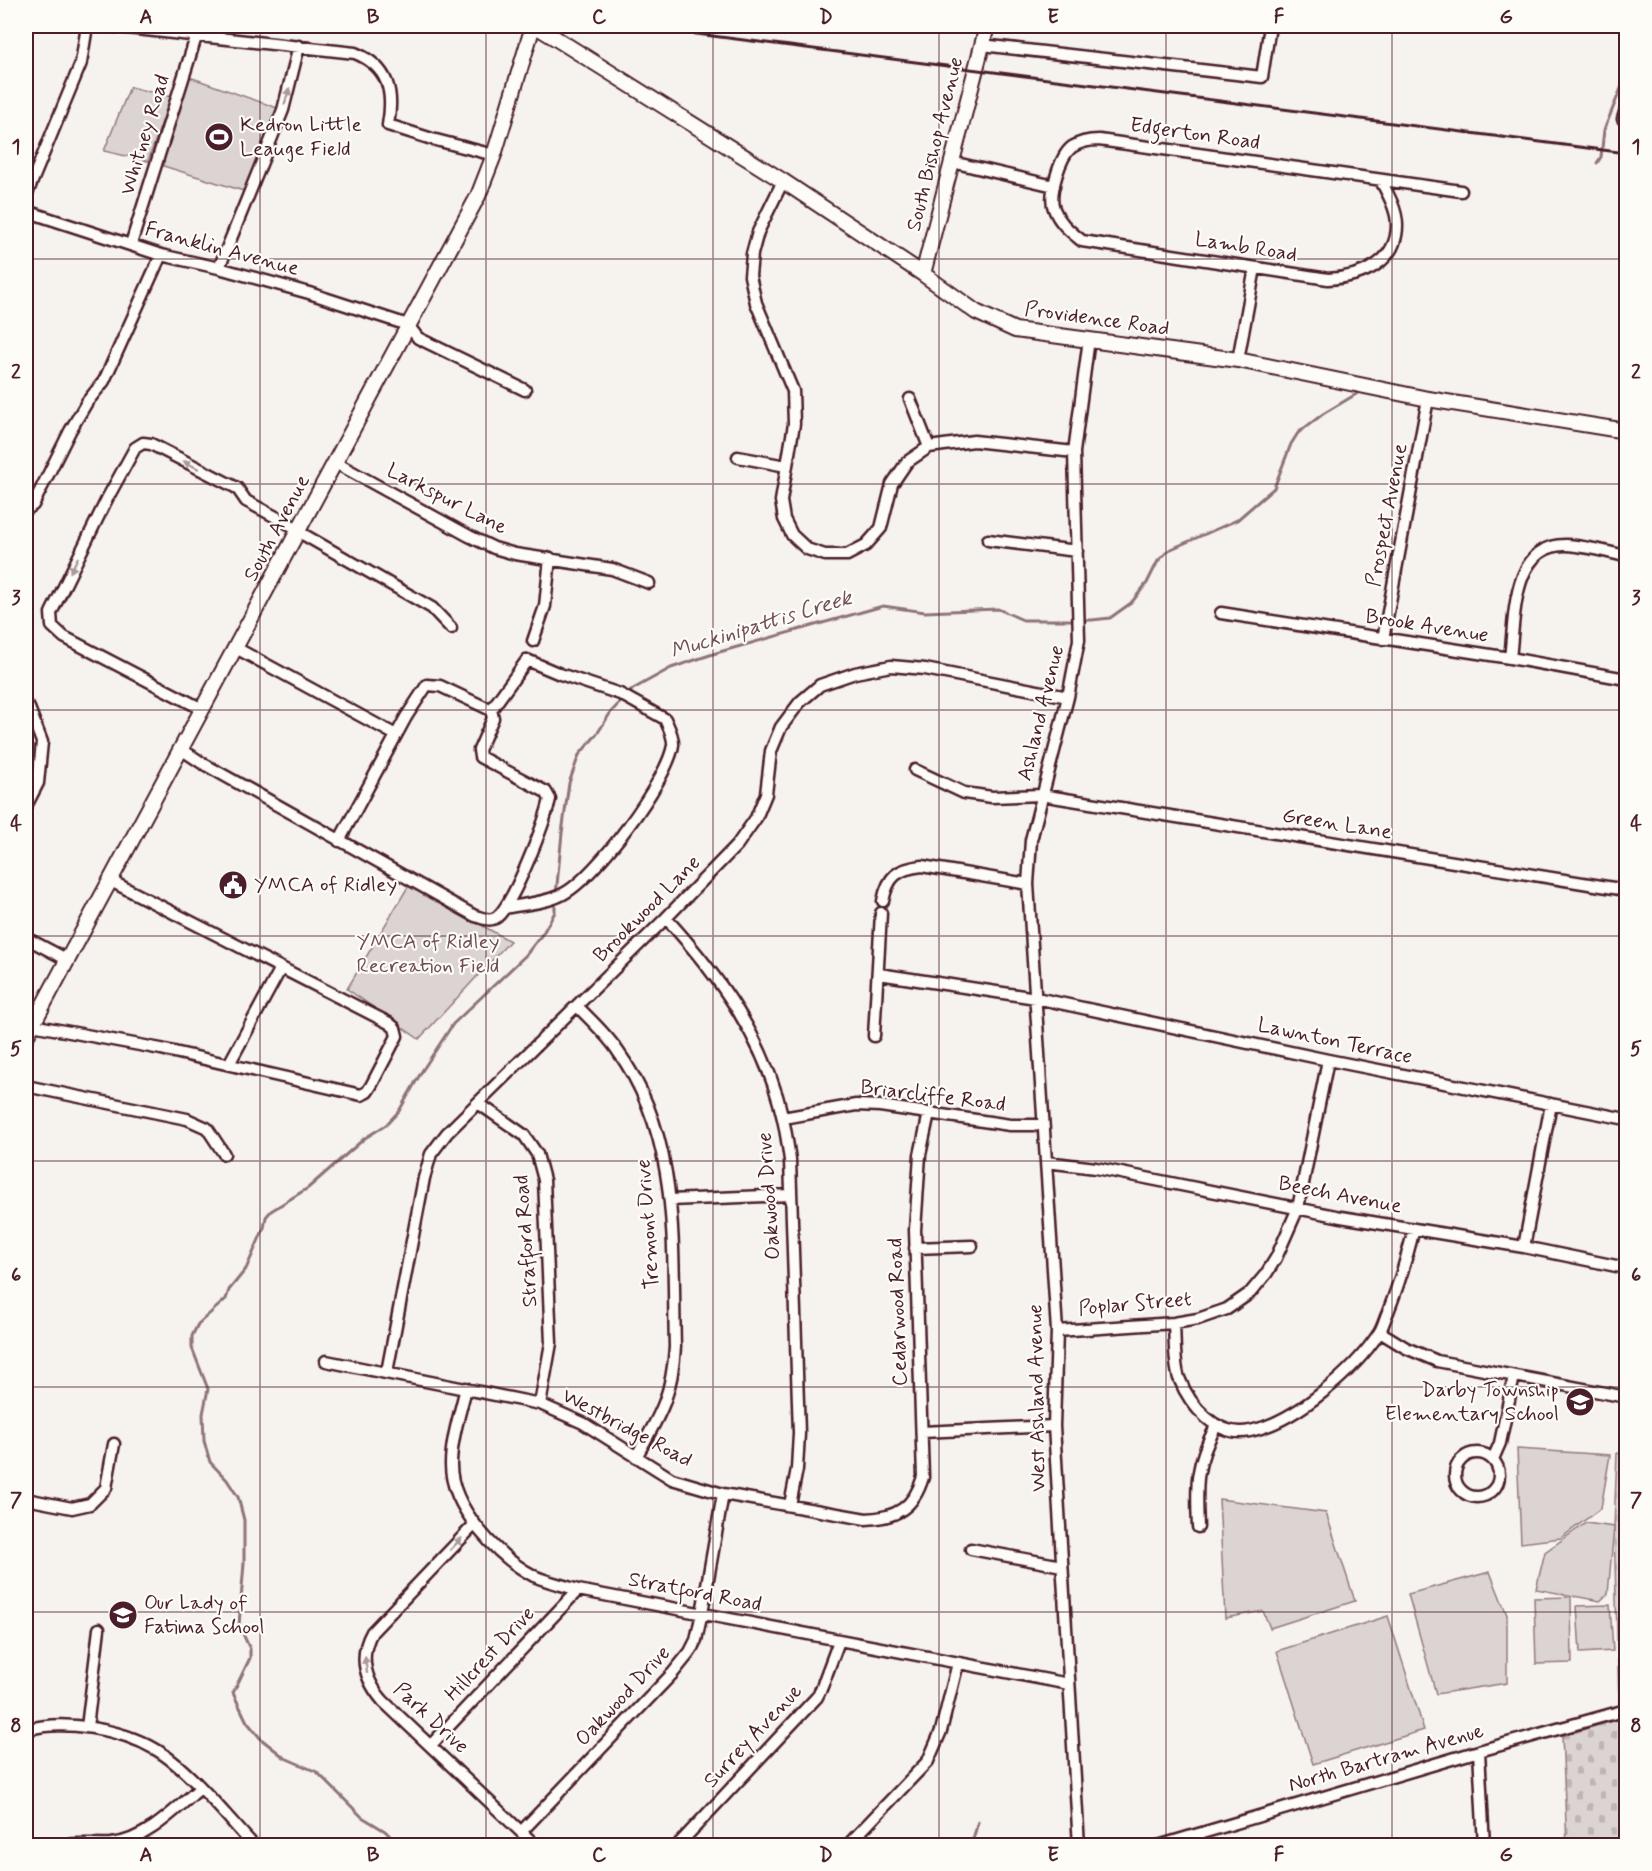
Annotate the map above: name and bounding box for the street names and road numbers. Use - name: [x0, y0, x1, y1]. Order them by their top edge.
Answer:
- street label: South Bishop Avenue: [900, 54, 970, 234]
- street label: Whitney Road: [113, 71, 177, 199]
- street label: Edgerton Road: [1128, 111, 1262, 159]
- street label: Franklin Avenue: [142, 215, 302, 283]
- street label: Lamb Road: [1193, 225, 1299, 269]
- street label: Providence Road: [1023, 295, 1171, 343]
- street label: Prospect Avenue: [1359, 441, 1415, 589]
- street label: Larkspur Lane: [382, 457, 512, 541]
- street label: South Avenue: [237, 470, 317, 586]
- street label: Brook Avenue: [1364, 602, 1490, 650]
- street label: Ashland Avenue: [1011, 642, 1071, 784]
- street label: Green Lane: [1280, 802, 1394, 846]
- street label: Brookwood Lane: [587, 849, 707, 969]
- street label: Lawnton Terrace: [1255, 1011, 1415, 1071]
- street label: Briarcliffe Road: [859, 1073, 1007, 1119]
- street label: Oakwood Drive: [751, 1131, 787, 1261]
- street label: Tremont Drive: [629, 1158, 667, 1290]
- street label: Beech Avenue: [1276, 1169, 1404, 1221]
- street label: Strafford Road: [507, 1174, 547, 1308]
- street label: Cedarwood Road: [881, 1237, 915, 1387]
- street label: Poplar Street: [1077, 1285, 1193, 1323]
- street label: West Ashland Avenue: [1021, 1304, 1053, 1492]
- street label: Westbridge Road: [557, 1382, 697, 1474]
- street label: Stratford Road: [626, 1565, 764, 1621]
- street label: Hillcrest Drive: [439, 1600, 541, 1708]
- street label: Oakwood Drive: [569, 1640, 677, 1752]
- street label: Park Drive: [387, 1676, 475, 1760]
- street label: Surrey Avenue: [697, 1678, 809, 1794]
- street label: North Bartram Avenue: [1285, 1717, 1487, 1799]

